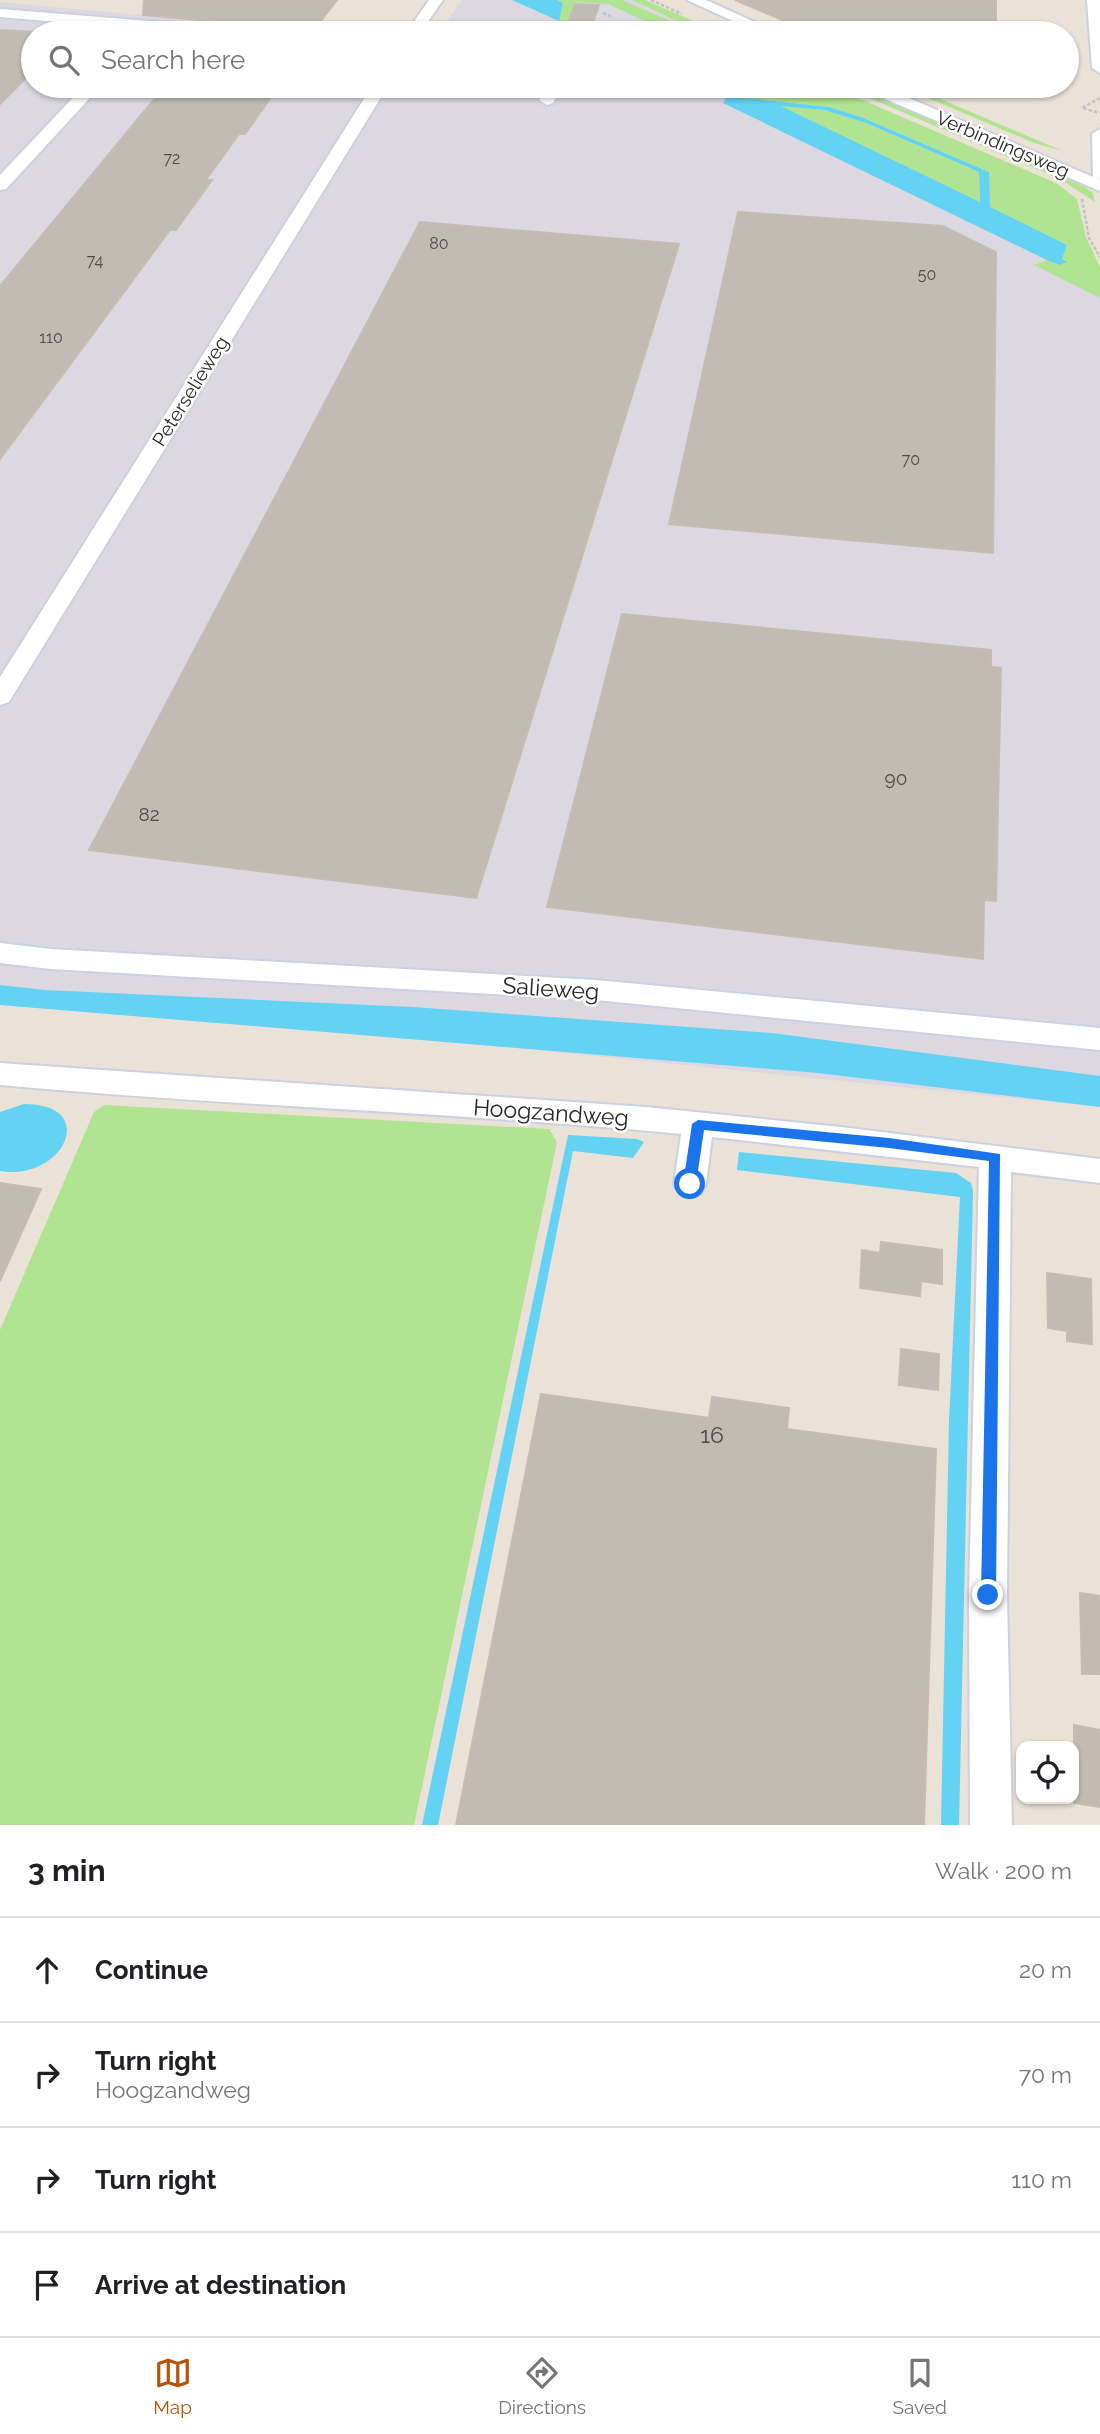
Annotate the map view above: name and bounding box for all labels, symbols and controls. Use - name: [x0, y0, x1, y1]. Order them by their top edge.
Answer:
- search box: [21, 21, 1079, 98]
- icon: search: [45, 41, 83, 79]
- text: Search here: [101, 45, 245, 75]
- street label: Verbindingsweg: [933, 106, 1073, 182]
- house number: 72: [164, 149, 180, 168]
- house number: 80: [429, 234, 449, 253]
- house number: 74: [87, 251, 103, 270]
- house number: 50: [918, 265, 936, 284]
- house number: 110: [39, 328, 63, 347]
- street label: Peterselieweg: [147, 332, 233, 450]
- house number: 70: [902, 450, 920, 469]
- house number: 90: [885, 767, 907, 789]
- house number: 82: [138, 803, 160, 825]
- street label: Salieweg: [502, 971, 600, 1005]
- street label: Hoogzandweg: [472, 1093, 630, 1131]
- route start: [674, 1168, 705, 1199]
- house number: 16: [700, 1421, 724, 1448]
- route end: [972, 1579, 1003, 1610]
- map controls: [1016, 1741, 1079, 1804]
- button: locate: [1016, 1741, 1079, 1804]
- text: 3 min: [28, 1853, 106, 1888]
- text: Walk · 200 m: [935, 1857, 1072, 1884]
- icon: ahead: [28, 1951, 66, 1989]
- text: Continue: [95, 1955, 208, 1985]
- text: 20 m: [1019, 1956, 1072, 1983]
- text: Turn right: [95, 2046, 216, 2076]
- icon: right: [28, 2056, 66, 2094]
- text: 70 m: [1019, 2061, 1072, 2088]
- text: Hoogzandweg: [95, 2076, 251, 2103]
- icon: right: [28, 2161, 66, 2199]
- text: Turn right: [95, 2165, 216, 2195]
- text: 110 m: [1011, 2166, 1072, 2193]
- icon: arrive: [28, 2266, 66, 2304]
- text: Arrive at destination: [95, 2270, 346, 2300]
- tab: Map: [153, 2354, 192, 2418]
- tab: Directions: [498, 2354, 586, 2418]
- tab: Saved: [892, 2354, 947, 2418]

